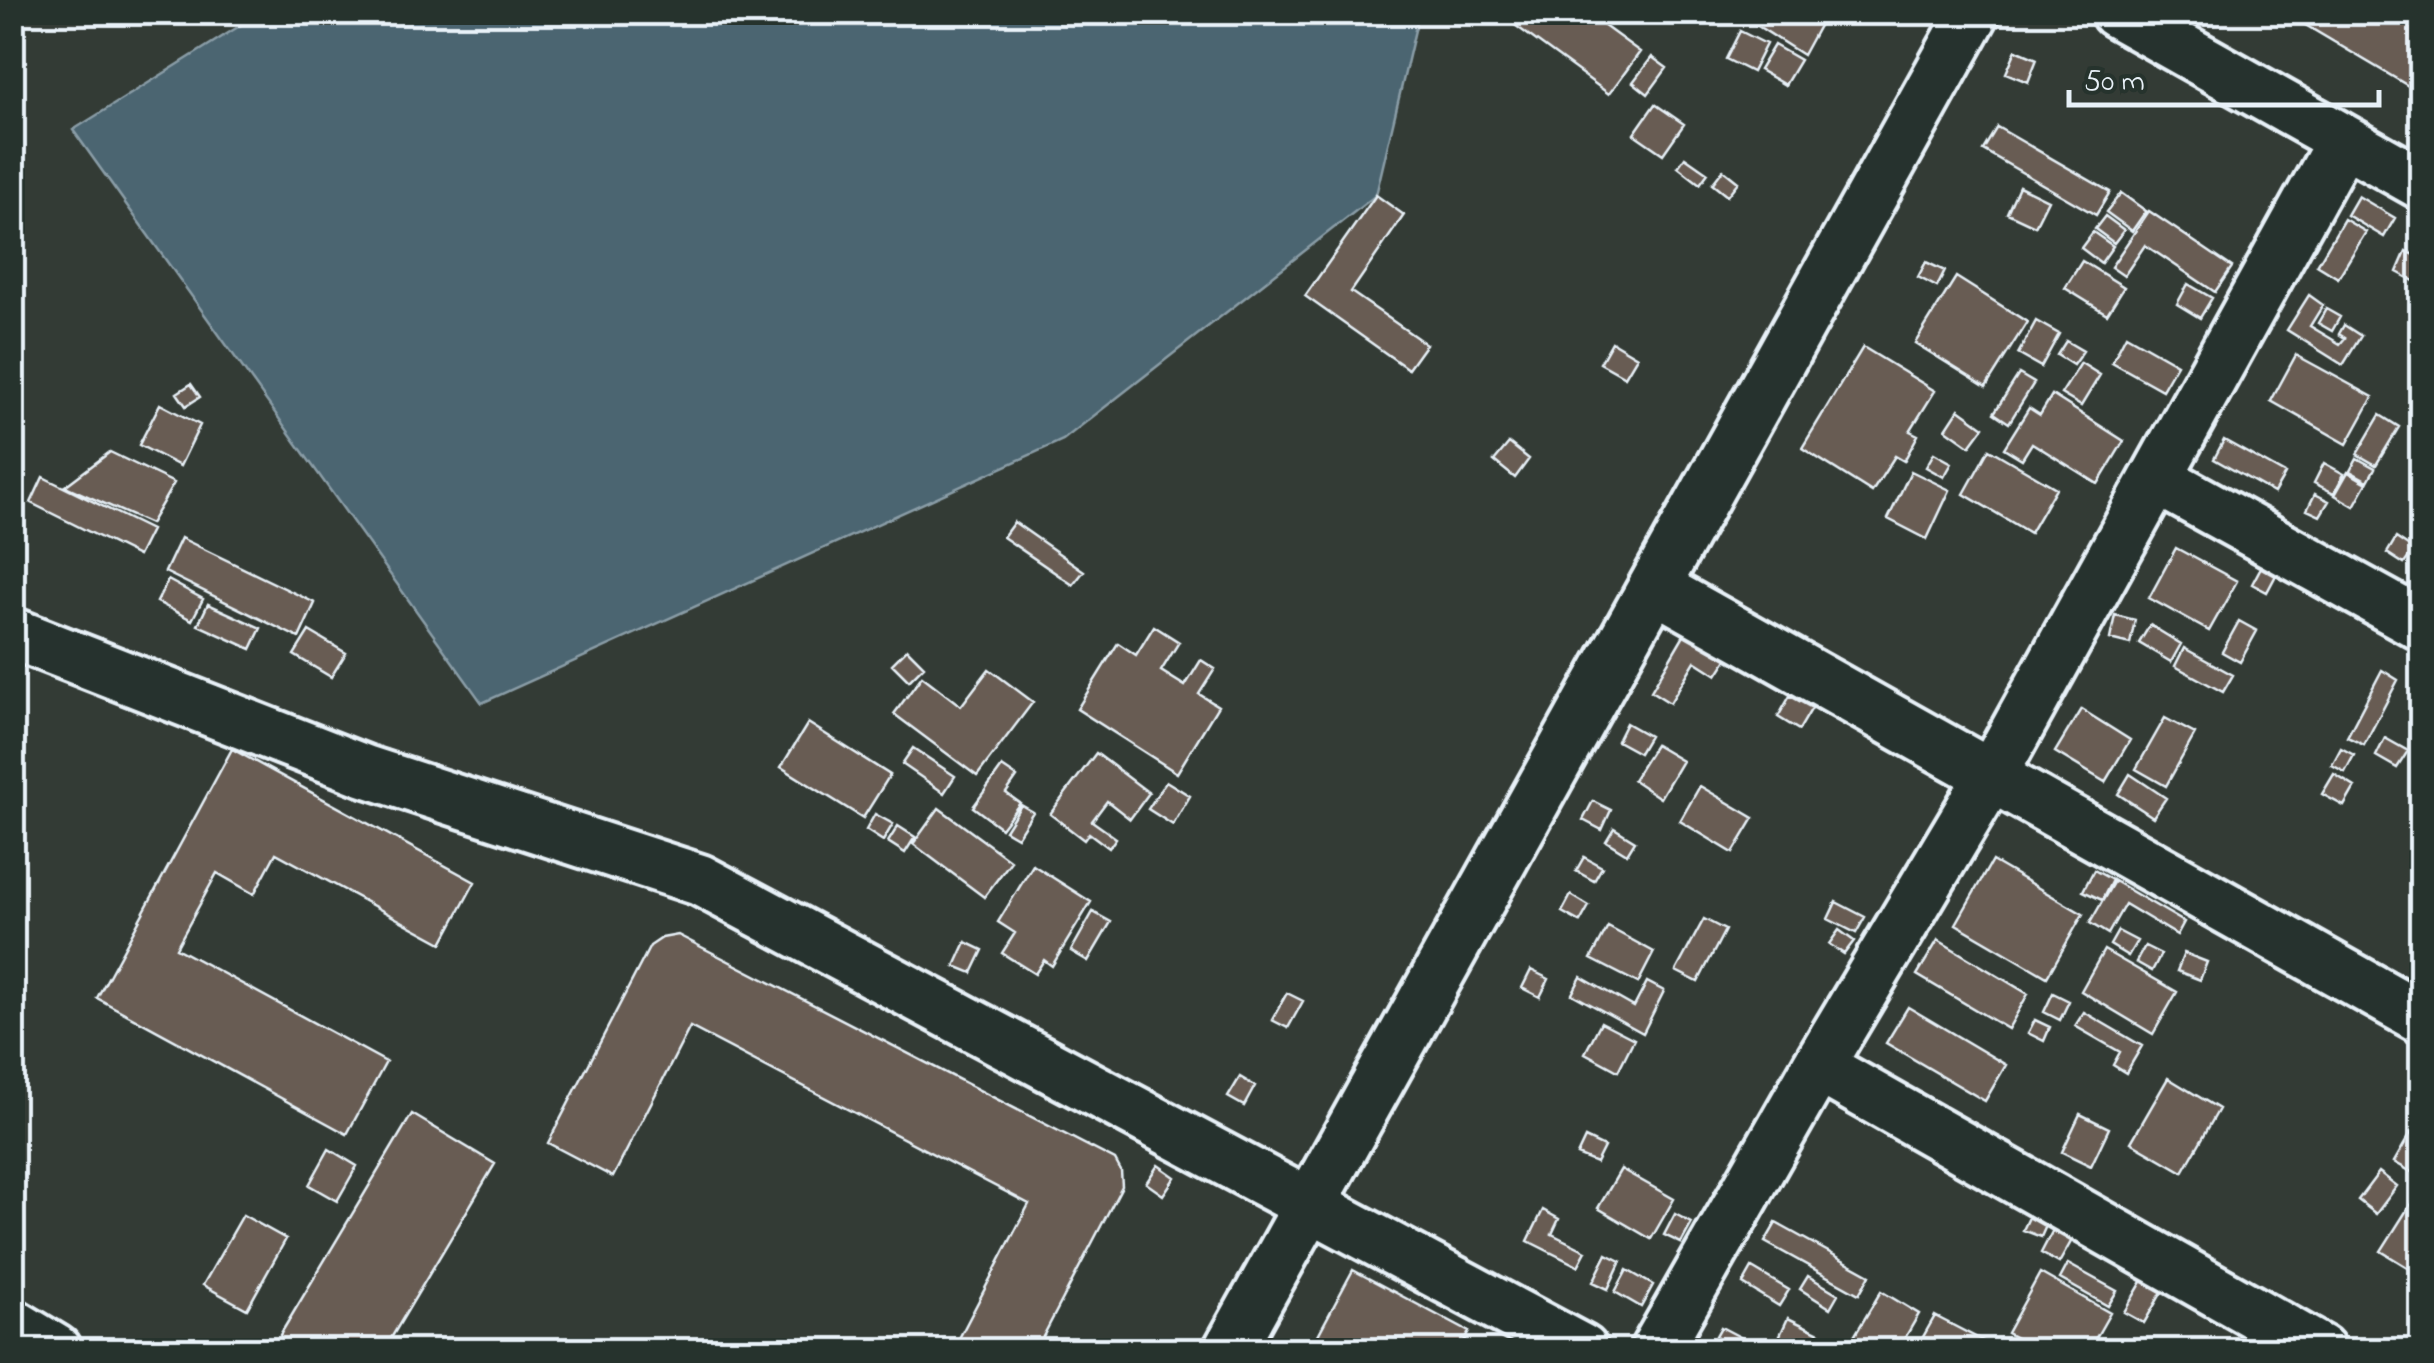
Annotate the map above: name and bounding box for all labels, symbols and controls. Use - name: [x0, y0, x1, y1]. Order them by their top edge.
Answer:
- scale bar: [2069, 45, 2379, 107]
- text: 50 m: [2084, 61, 2145, 105]

